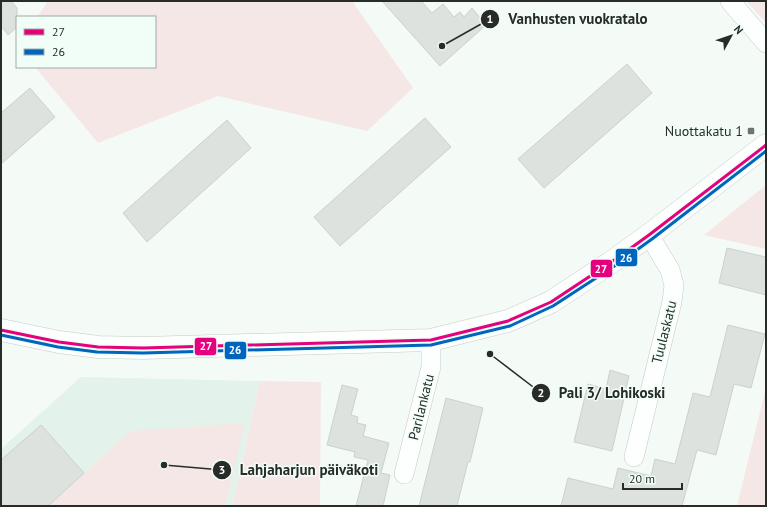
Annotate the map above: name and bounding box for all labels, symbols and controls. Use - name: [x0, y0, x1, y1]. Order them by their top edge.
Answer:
- callout: Vanhusten vuokratalo: [480, 5, 655, 32]
- text: Vanhusten vuokratalo: [507, 9, 648, 28]
- text: 1: [487, 11, 493, 26]
- legend: [16, 16, 156, 68]
- north arrow: [711, 16, 751, 56]
- text: N: [731, 22, 746, 37]
- text: 27: [52, 24, 65, 39]
- text: 26: [52, 44, 65, 59]
- place label: Nuottakatu 1: [665, 122, 743, 140]
- marker: Nuottakatu 1: [746, 126, 756, 136]
- line badge: 26: [615, 248, 638, 267]
- text: 26: [620, 251, 632, 265]
- line badge: 27: [590, 259, 613, 278]
- text: 27: [595, 262, 607, 276]
- street label: Tuulaskatu: [647, 299, 681, 365]
- line badge: 27: [194, 337, 217, 356]
- text: 27: [200, 339, 212, 353]
- line badge: 26: [224, 341, 247, 360]
- text: 26: [229, 343, 241, 357]
- street label: Parilankatu: [404, 372, 438, 442]
- callout: Pali 3/ Lohikoski: [531, 379, 673, 406]
- text: Pali 3/ Lohikoski: [559, 383, 665, 402]
- text: 2: [538, 385, 544, 400]
- callout: Lahjaharjun päiväkoti: [212, 456, 387, 483]
- text: Lahjaharjun päiväkoti: [240, 460, 378, 479]
- text: 3: [219, 462, 225, 477]
- scale bar: [623, 465, 682, 491]
- text: 20 m: [629, 471, 655, 486]

